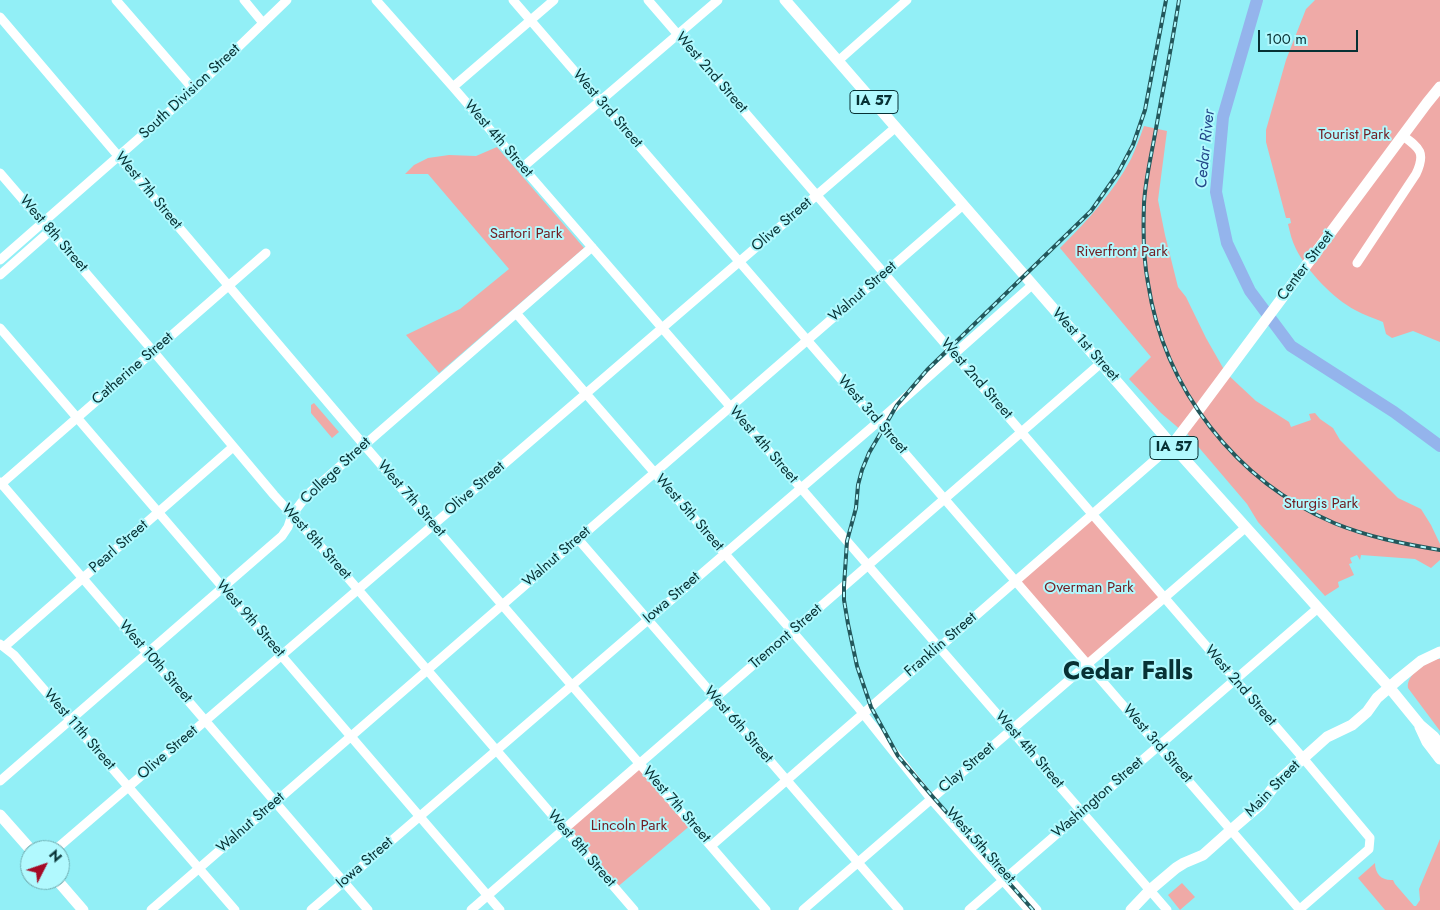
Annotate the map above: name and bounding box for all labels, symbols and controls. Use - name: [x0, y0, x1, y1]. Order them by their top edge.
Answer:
- scale bar: [1260, 20, 1360, 52]
- text: 100 m: [1266, 28, 1307, 50]
- street label: West 2nd Street: [671, 29, 751, 117]
- street label: South Division Street: [136, 41, 244, 143]
- street label: West 3rd Street: [568, 66, 646, 152]
- road number: IA 57: [850, 90, 898, 114]
- street label: West 4th Street: [460, 97, 536, 181]
- water label: Cedar River: [1192, 109, 1220, 189]
- park label: Tourist Park: [1318, 126, 1390, 144]
- street label: West 7th Street: [111, 149, 185, 233]
- street label: West 8th Street: [15, 192, 91, 276]
- street label: Olive Street: [748, 194, 816, 256]
- park label: Sartori Park: [490, 225, 562, 243]
- street label: Center Street: [1274, 228, 1338, 304]
- park label: Riverfront Park: [1076, 243, 1168, 261]
- street label: Walnut Street: [826, 258, 900, 326]
- street label: West 1st Street: [1047, 305, 1123, 385]
- street label: Catherine Street: [89, 329, 177, 409]
- street label: West 2nd Street: [936, 335, 1016, 423]
- street label: West 3rd Street: [833, 372, 911, 458]
- street label: West 4th Street: [725, 403, 801, 487]
- street label: College Street: [297, 434, 375, 508]
- road number: IA 57: [1150, 436, 1198, 459]
- street label: West 7th Street: [373, 457, 449, 541]
- street label: Olive Street: [441, 458, 509, 520]
- street label: West 5th Street: [651, 471, 727, 555]
- park label: Sturgis Park: [1284, 495, 1358, 513]
- street label: West 8th Street: [277, 501, 355, 583]
- street label: Pearl Street: [86, 517, 152, 577]
- street label: Walnut Street: [520, 523, 594, 591]
- street label: Iowa Street: [640, 568, 704, 628]
- street label: West 9th Street: [212, 577, 288, 661]
- park label: Overman Park: [1044, 579, 1134, 597]
- street label: Tremont Street: [746, 601, 826, 673]
- street label: Franklin Street: [901, 609, 981, 681]
- street label: West 10th Street: [114, 617, 196, 707]
- street label: West 2nd Street: [1200, 642, 1280, 730]
- district label: Cedar Falls: [1063, 658, 1193, 688]
- street label: West 6th Street: [700, 683, 776, 767]
- street label: West 11th Street: [39, 686, 119, 774]
- street label: West 3rd Street: [1118, 701, 1196, 787]
- street label: West 4th Street: [991, 708, 1067, 792]
- street label: Olive Street: [134, 722, 202, 784]
- street label: Clay Street: [936, 739, 998, 797]
- street label: Washington Street: [1049, 754, 1147, 842]
- street label: Main Street: [1242, 757, 1304, 821]
- street label: West 7th Street: [638, 763, 714, 847]
- street label: Walnut Street: [214, 789, 288, 857]
- street label: West 5th Street: [941, 804, 1019, 888]
- street label: West 8th Street: [543, 807, 619, 891]
- park label: Lincoln Park: [591, 817, 667, 835]
- street label: Iowa Street: [333, 833, 397, 893]
- north arrow: [20, 840, 70, 890]
- text: N: [44, 845, 67, 867]

